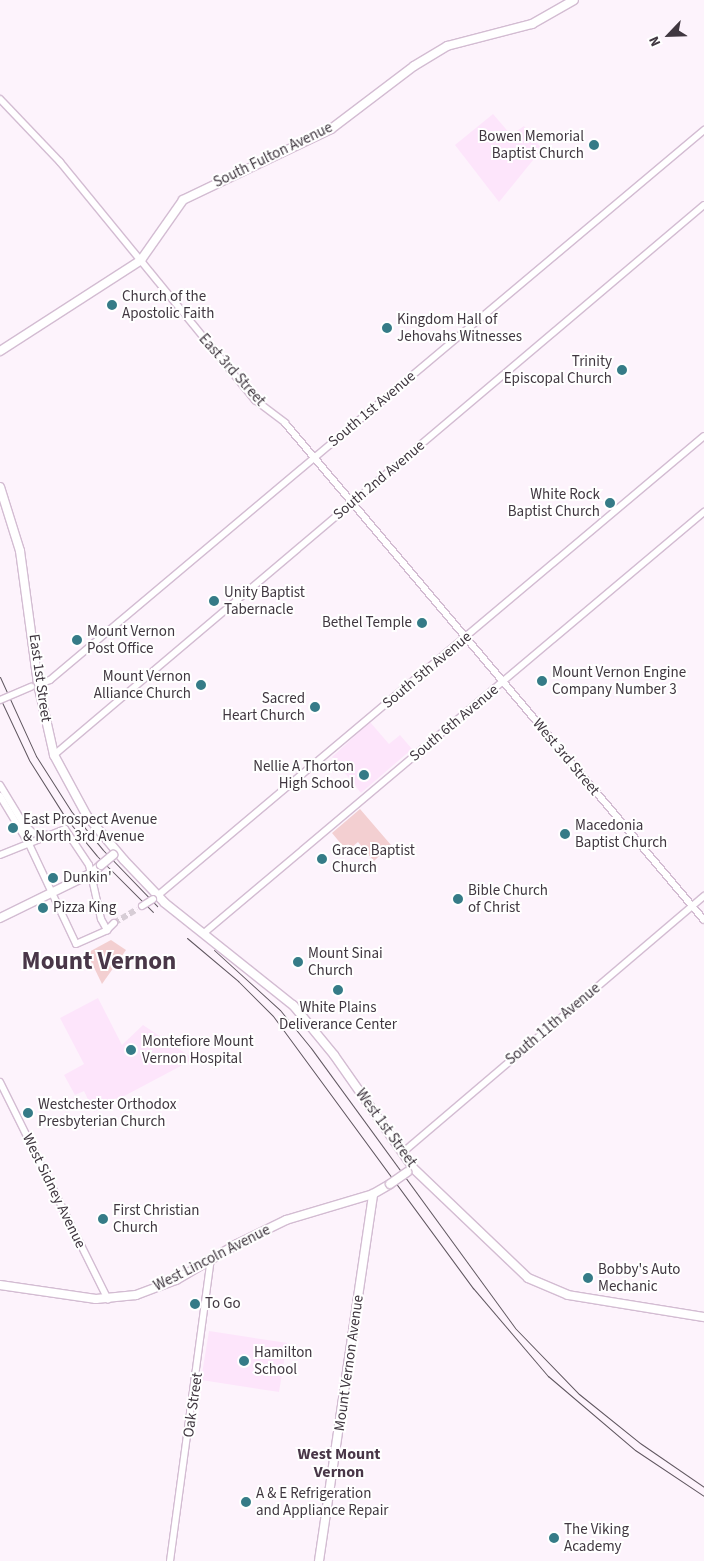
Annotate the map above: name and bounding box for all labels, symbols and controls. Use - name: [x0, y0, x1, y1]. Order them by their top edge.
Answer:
- north arrow: [644, 10, 694, 60]
- text: N: [644, 33, 666, 49]
- street label: South Fulton Avenue: [211, 118, 335, 192]
- place label: Bowen Memorial Baptist Church: [479, 127, 584, 162]
- marker: Bowen Memorial Baptist Church: [588, 139, 600, 151]
- place label: Church of the Apostolic Faith: [122, 287, 214, 322]
- marker: Church of the Apostolic Faith: [106, 299, 118, 311]
- place label: Kingdom Hall of Jehovahs Witnesses: [397, 310, 522, 345]
- marker: Kingdom Hall of Jehovahs Witnesses: [381, 322, 393, 334]
- street label: East 3rd Street: [195, 330, 269, 410]
- place label: Trinity Episcopal Church: [504, 352, 612, 387]
- marker: Trinity Episcopal Church: [616, 364, 628, 376]
- street label: South 1st Avenue: [325, 367, 419, 451]
- street label: South 2nd Avenue: [330, 437, 428, 523]
- place label: White Rock Baptist Church: [508, 485, 600, 520]
- marker: White Rock Baptist Church: [604, 497, 616, 509]
- place label: Unity Baptist Tabernacle: [224, 583, 305, 618]
- marker: Unity Baptist Tabernacle: [208, 595, 220, 607]
- place label: Bethel Temple: [322, 614, 412, 632]
- marker: Bethel Temple: [416, 617, 428, 629]
- place label: Mount Vernon Post Office: [87, 622, 175, 657]
- street label: South 5th Avenue: [379, 628, 475, 712]
- street label: East 1st Street: [25, 633, 55, 723]
- marker: Mount Vernon Post Office: [71, 634, 83, 646]
- place label: Mount Vernon Engine Company Number 3: [552, 663, 686, 698]
- place label: Mount Vernon Alliance Church: [94, 667, 191, 702]
- marker: Mount Vernon Engine Company Number 3: [536, 675, 548, 687]
- marker: Mount Vernon Alliance Church: [195, 679, 207, 691]
- street label: South 6th Avenue: [406, 681, 502, 765]
- place label: Sacred Heart Church: [222, 689, 305, 724]
- marker: Sacred Heart Church: [309, 701, 321, 713]
- street label: West 3rd Street: [529, 715, 603, 799]
- place label: Nellie A Thorton High School: [253, 757, 354, 792]
- marker: Nellie A Thorton High School: [358, 769, 370, 781]
- place label: East Prospect Avenue & North 3rd Avenue: [23, 810, 157, 845]
- place label: Macedonia Baptist Church: [575, 816, 667, 851]
- marker: East Prospect Avenue & North 3rd Avenue: [7, 822, 19, 834]
- marker: Macedonia Baptist Church: [559, 828, 571, 840]
- place label: Grace Baptist Church: [332, 841, 415, 876]
- marker: Grace Baptist Church: [316, 853, 328, 865]
- place label: Dunkin': [63, 869, 112, 887]
- marker: Dunkin': [47, 872, 59, 884]
- place label: Bible Church of Christ: [468, 881, 548, 916]
- marker: Bible Church of Christ: [452, 893, 464, 905]
- place label: Pizza King: [53, 899, 116, 917]
- marker: Pizza King: [37, 902, 49, 914]
- place label: Mount Sinai Church: [308, 944, 383, 979]
- district label: Mount Vernon: [22, 946, 176, 976]
- marker: Mount Sinai Church: [292, 956, 304, 968]
- street label: South 11th Avenue: [502, 979, 604, 1069]
- marker: White Plains Deliverance Center: [332, 984, 344, 996]
- place label: White Plains Deliverance Center: [279, 998, 397, 1033]
- place label: Montefiore Mount Vernon Hospital: [142, 1032, 254, 1067]
- marker: Montefiore Mount Vernon Hospital: [124, 1043, 138, 1057]
- street label: West 1st Street: [352, 1085, 420, 1171]
- place label: Westchester Orthodox Presbyterian Church: [38, 1095, 176, 1130]
- marker: Westchester Orthodox Presbyterian Church: [22, 1107, 34, 1119]
- street label: West Sidney Avenue: [18, 1131, 90, 1251]
- place label: First Christian Church: [113, 1201, 199, 1236]
- marker: First Christian Church: [97, 1213, 109, 1225]
- street label: West Lincoln Avenue: [151, 1221, 273, 1295]
- place label: Bobby's Auto Mechanic: [598, 1260, 680, 1295]
- marker: Bobby's Auto Mechanic: [582, 1272, 594, 1284]
- street label: Mount Vernon Avenue: [331, 1294, 367, 1432]
- place label: To Go: [205, 1295, 241, 1313]
- marker: To Go: [189, 1298, 201, 1310]
- place label: Hamilton School: [254, 1343, 312, 1378]
- marker: Hamilton School: [238, 1355, 250, 1367]
- street label: Oak Street: [180, 1371, 206, 1439]
- district label: West Mount Vernon: [298, 1444, 380, 1482]
- place label: A & E Refrigeration and Appliance Repair: [256, 1484, 389, 1519]
- marker: A & E Refrigeration and Appliance Repair: [240, 1496, 252, 1508]
- place label: The Viking Academy: [564, 1520, 629, 1555]
- marker: The Viking Academy: [548, 1532, 560, 1544]

